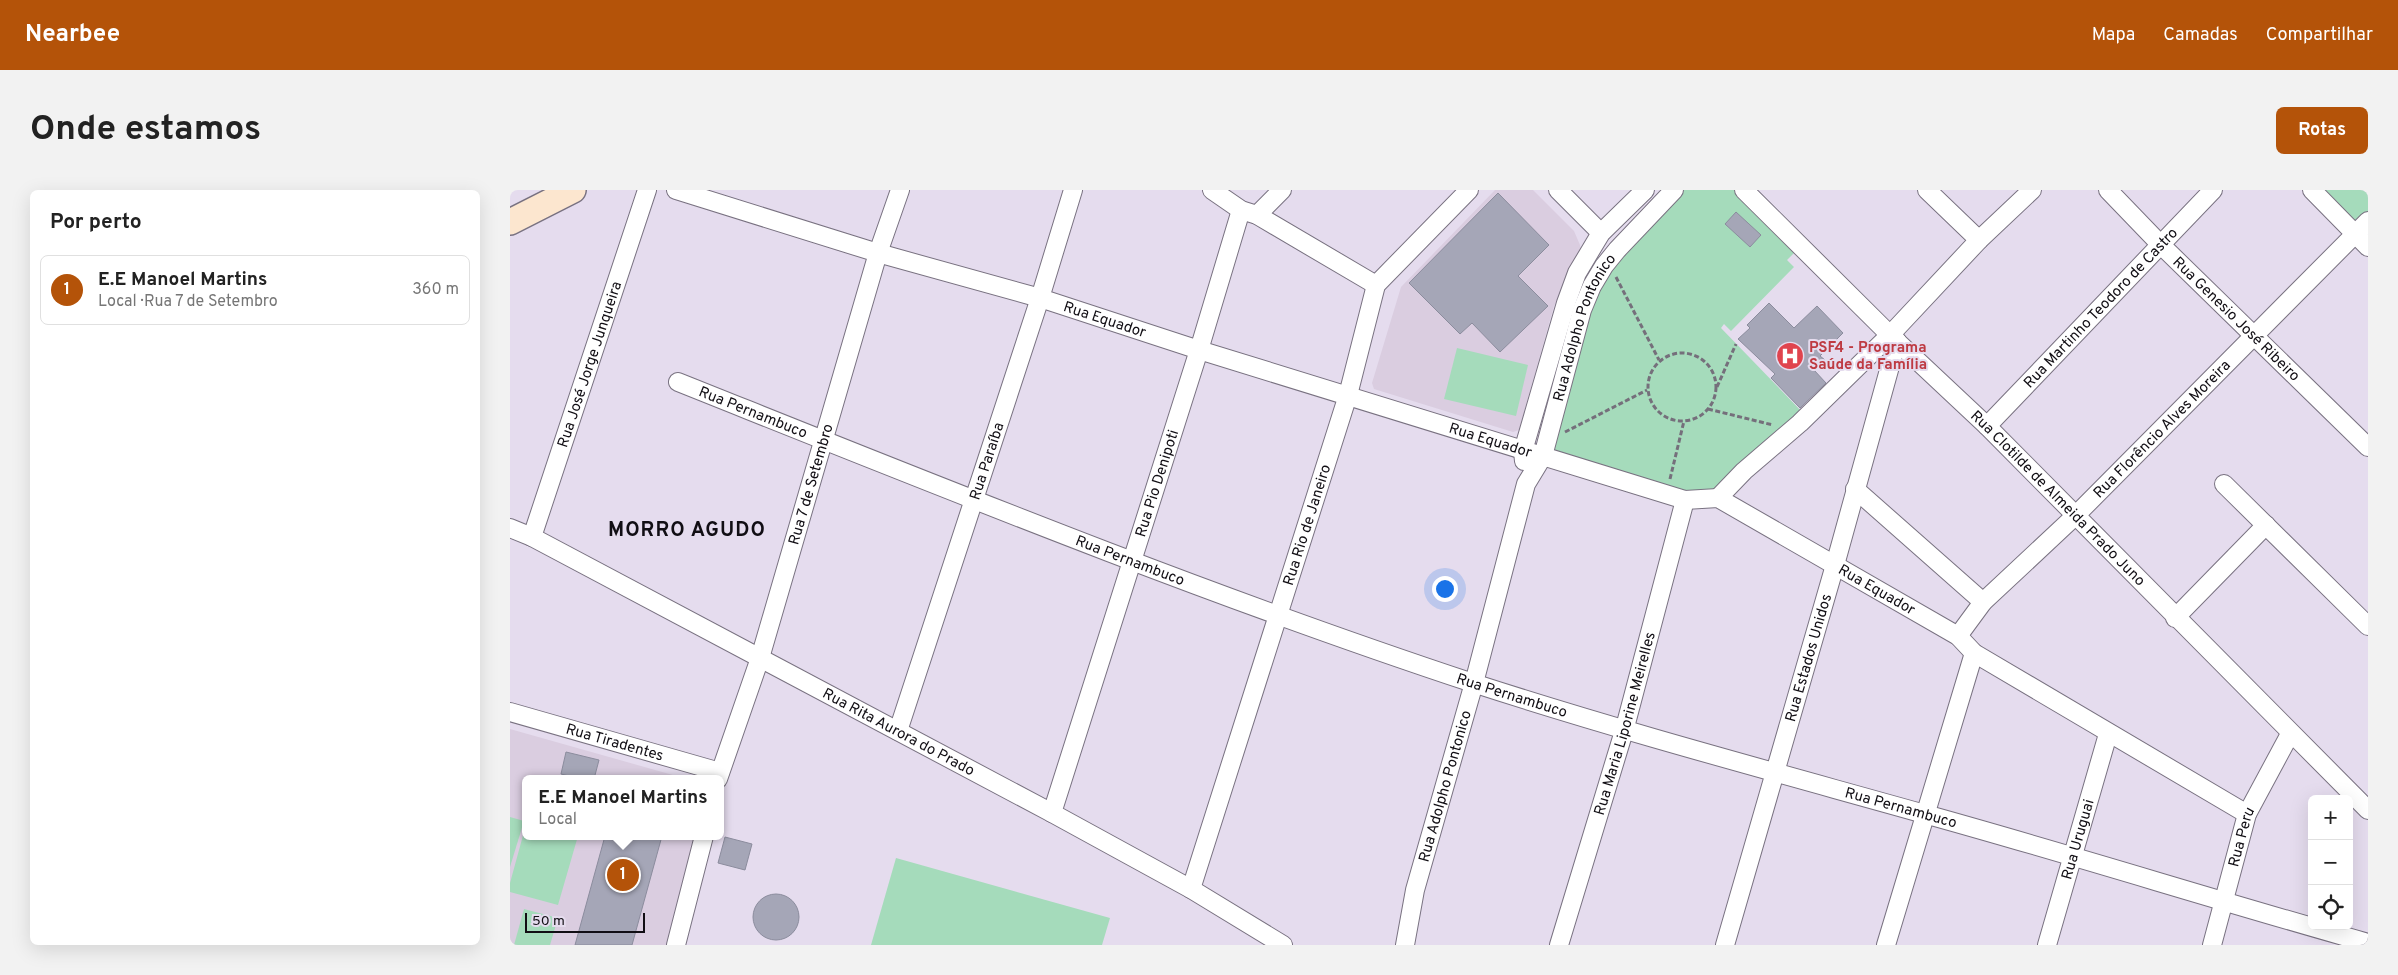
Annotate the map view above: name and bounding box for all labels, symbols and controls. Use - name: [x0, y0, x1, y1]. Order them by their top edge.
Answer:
- text: Nearbee: [25, 20, 120, 50]
- text: Mapa: [2092, 24, 2135, 47]
- text: Camadas: [2163, 24, 2238, 47]
- text: Compartilhar: [2266, 24, 2373, 47]
- button: Rotas: [2276, 107, 2368, 154]
- text: Onde estamos: [30, 108, 261, 152]
- text: Por perto: [50, 209, 142, 236]
- street label: Rua Martinho Teodoro de Castro: [2020, 224, 2183, 393]
- street label: Rua Adolpho Pontonico: [1550, 250, 1621, 404]
- street label: Rua Genesio José Ribeiro: [2168, 253, 2303, 386]
- text: E.E Manoel Martins: [98, 268, 267, 292]
- street label: Rua José Jorge Junqueira: [554, 279, 627, 450]
- text: 1: [64, 280, 70, 300]
- text: 360 m: [412, 280, 459, 300]
- text: Local · Rua 7 de Setembro: [98, 292, 278, 312]
- street label: Rua Equador: [1061, 298, 1148, 343]
- place label: PSF4 - Programa Saúde da Família: [1809, 339, 1927, 375]
- hospital icon: PSF4 - Programa Saúde da Família: [1775, 341, 1805, 371]
- street label: Rua Florêncio Alves Moreira: [2090, 357, 2235, 503]
- street label: Rua Pernambuco: [696, 383, 810, 444]
- street label: Rua Clotilde de Almeida Prado Juno: [1966, 407, 2149, 591]
- street label: Rua Paraíba: [966, 420, 1010, 503]
- street label: Rua Equador: [1446, 420, 1534, 463]
- street label: Rua 7 de Setembro: [785, 422, 839, 548]
- street label: Rua Pio Denipoti: [1132, 428, 1184, 540]
- street label: Rua Rio de Janeiro: [1280, 462, 1336, 588]
- district label: MORRO AGUDO: [608, 518, 766, 544]
- street label: Rua Pernambuco: [1072, 532, 1187, 591]
- street label: Rua Equador: [1834, 561, 1918, 620]
- your location: [1432, 576, 1458, 602]
- street label: Rua Estados Unidos: [1782, 592, 1837, 725]
- street label: Rua Maria Liporine Meirelles: [1591, 630, 1661, 818]
- street label: Rua Pernambuco: [1453, 670, 1569, 723]
- street label: Rua Rita Aurora do Prado: [819, 685, 977, 781]
- street label: Rua Adolpho Pontonico: [1415, 708, 1477, 865]
- street label: Rua Tiradentes: [563, 720, 665, 766]
- popup: [522, 775, 724, 840]
- street label: Rua Pernambuco: [1842, 784, 1959, 833]
- text: E.E Manoel Martins: [538, 786, 708, 810]
- map controls: [2308, 795, 2353, 930]
- button: +: [2308, 795, 2353, 840]
- street label: Rua Uruguai: [2058, 797, 2100, 882]
- street label: Rua Peru: [2225, 804, 2260, 869]
- text: Local: [538, 810, 577, 830]
- button: −: [2308, 840, 2353, 885]
- pin: 1: [607, 856, 639, 894]
- button: locate: [2308, 885, 2353, 930]
- scale bar: [525, 910, 645, 933]
- text: 50 m: [532, 913, 565, 930]

